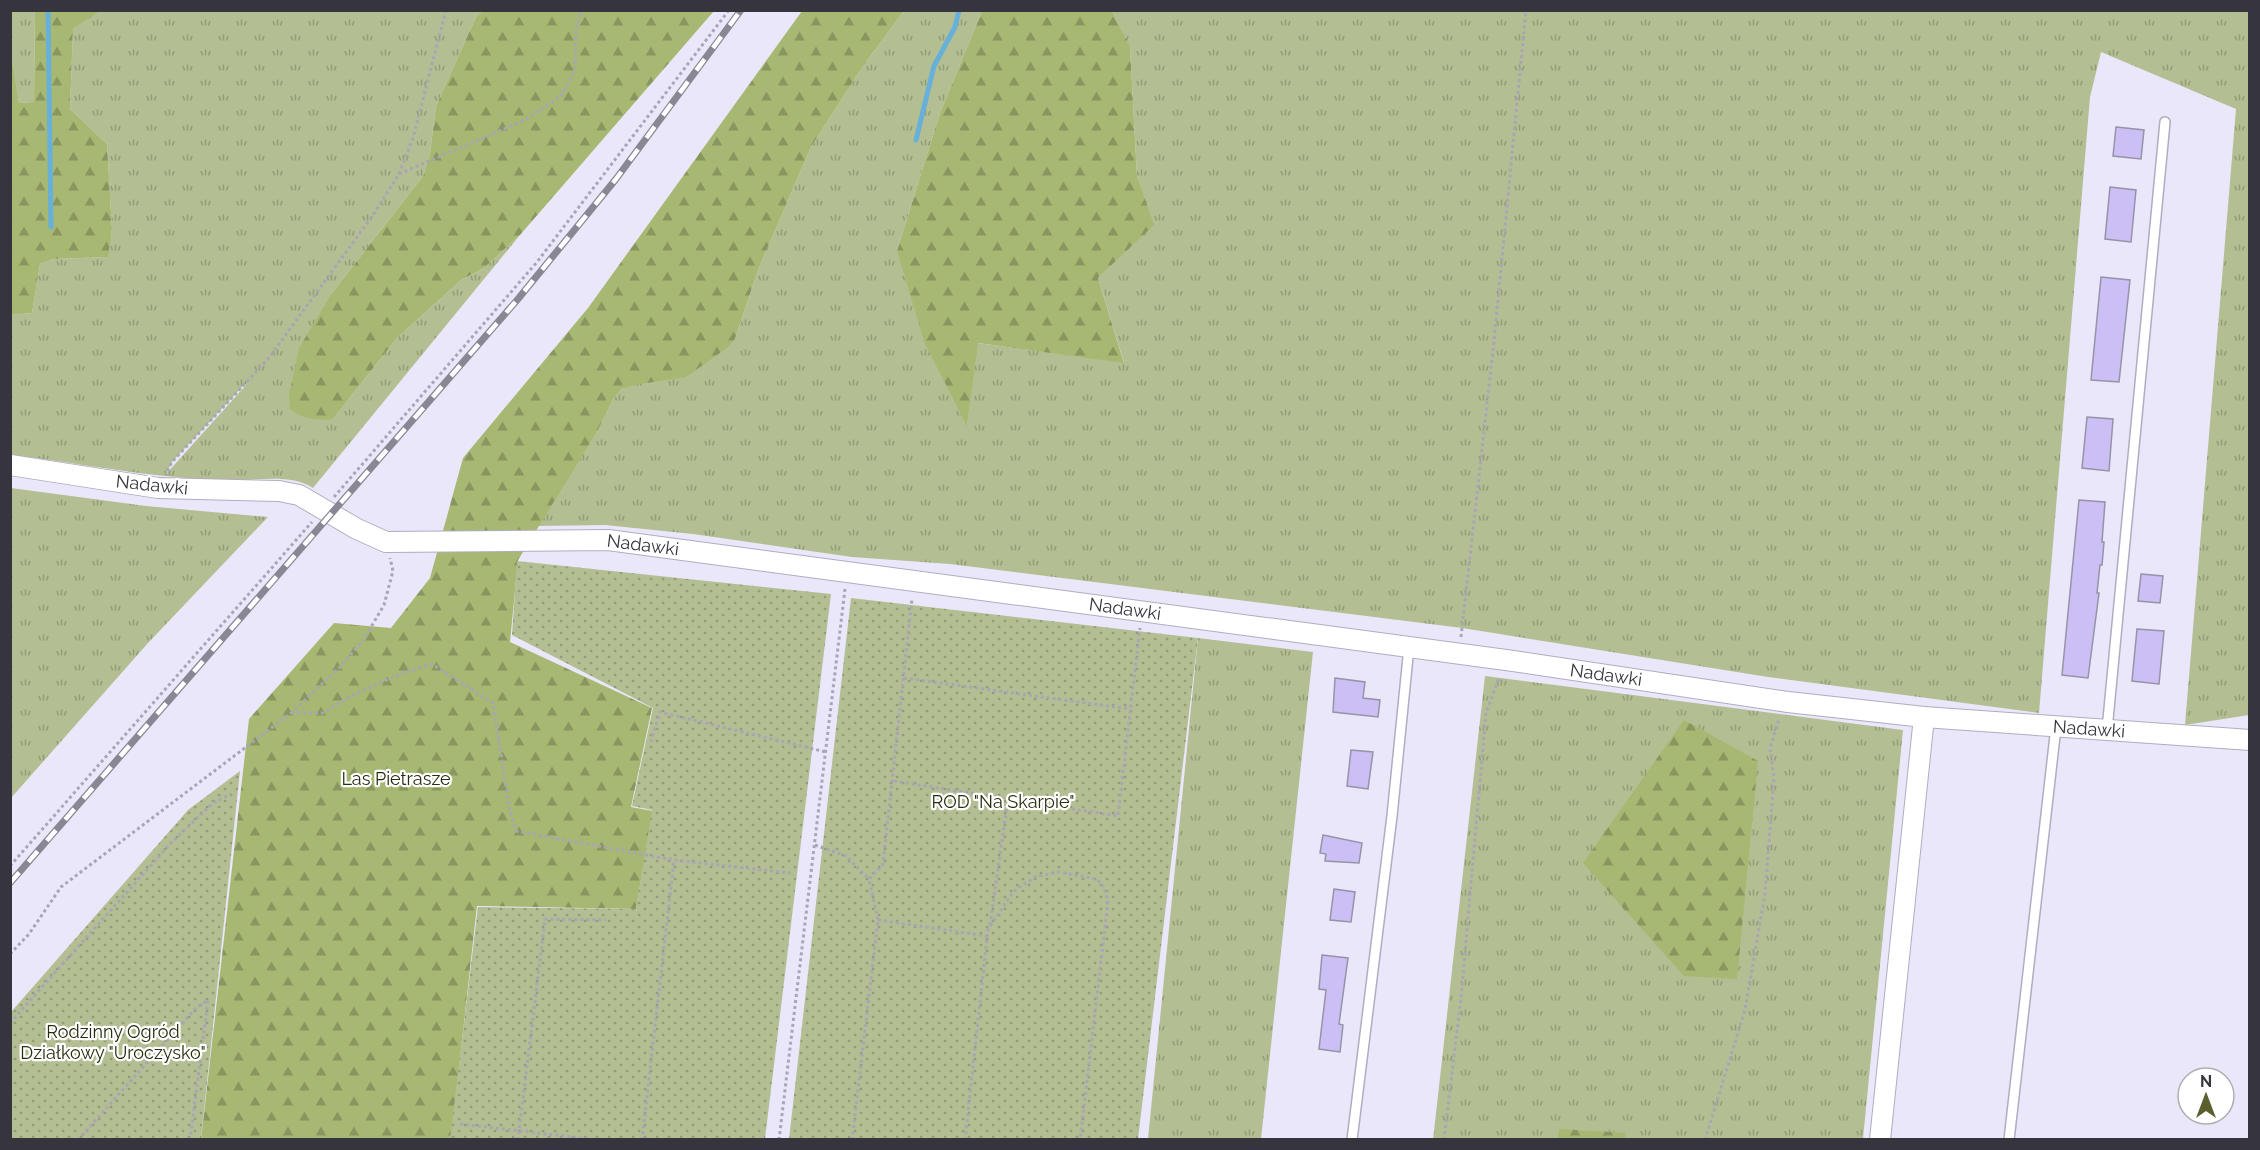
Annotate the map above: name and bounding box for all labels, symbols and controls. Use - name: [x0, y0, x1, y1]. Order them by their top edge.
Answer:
- street label: Nadawki: [115, 470, 189, 499]
- street label: Nadawki: [606, 530, 680, 559]
- street label: Nadawki: [1088, 593, 1162, 624]
- street label: Nadawki: [1569, 659, 1643, 690]
- street label: Nadawki: [2052, 716, 2126, 742]
- park label: Las Pietrasze: [341, 768, 451, 789]
- park label: ROD "Na Skarpie": [931, 791, 1075, 812]
- park label: Rodzinny Ogród Działkowy "Uroczysko": [20, 1021, 206, 1063]
- north arrow: [2176, 1066, 2236, 1126]
- text: N: [2200, 1072, 2212, 1091]

